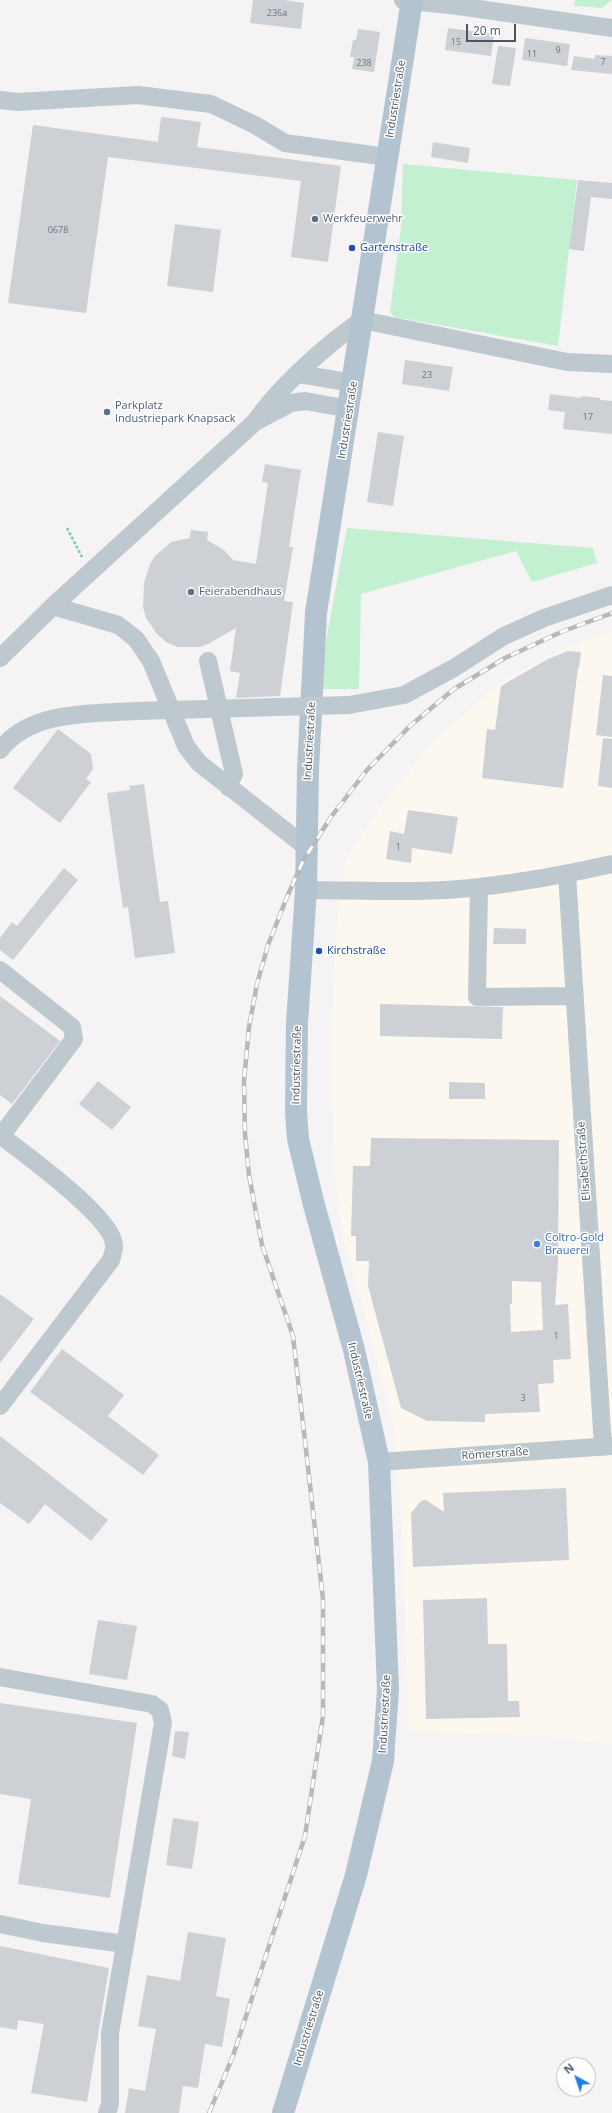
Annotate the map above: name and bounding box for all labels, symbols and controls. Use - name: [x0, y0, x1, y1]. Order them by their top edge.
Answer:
- house number: 236a: [267, 8, 287, 18]
- scale bar: [468, 16, 518, 42]
- text: 20 m: [473, 22, 501, 39]
- house number: 15: [451, 37, 461, 47]
- house number: 9: [555, 45, 561, 55]
- house number: 11: [527, 49, 537, 59]
- house number: 7: [600, 57, 606, 67]
- house number: 238: [356, 58, 372, 68]
- street label: Industriestraße: [383, 59, 409, 139]
- place label: Werkfeuerwehr: [323, 212, 403, 226]
- marker: Werkfeuerwehr: [310, 214, 320, 224]
- house number: 0678: [48, 225, 68, 235]
- place label: Gartenstraße: [360, 241, 428, 255]
- marker: Gartenstraße: [347, 243, 357, 253]
- house number: 23: [422, 370, 432, 380]
- street label: Industriestraße: [335, 380, 361, 460]
- place label: Parkplatz Industriepark Knapsack: [115, 399, 236, 425]
- marker: Parkplatz Industriepark Knapsack: [102, 407, 112, 417]
- house number: 17: [583, 412, 593, 422]
- place label: Feierabendhaus: [199, 585, 282, 599]
- marker: Feierabendhaus: [186, 587, 196, 597]
- street label: Industriestraße: [301, 701, 319, 781]
- house number: 1: [395, 842, 401, 852]
- place label: Kirchstraße: [327, 944, 386, 958]
- marker: Kirchstraße: [314, 946, 324, 956]
- street label: Industriestraße: [290, 1026, 304, 1104]
- street label: Elisabethstraße: [575, 1121, 593, 1201]
- place label: Coltro-Gold Brauerei: [545, 1231, 604, 1257]
- marker: Coltro-Gold Brauerei: [532, 1239, 542, 1249]
- house number: 1: [553, 1331, 559, 1341]
- street label: Industriestraße: [345, 1341, 375, 1421]
- house number: 3: [520, 1393, 526, 1403]
- street label: Römerstraße: [461, 1445, 529, 1463]
- street label: Industriestraße: [376, 1674, 394, 1754]
- street label: Industriestraße: [291, 1988, 327, 2068]
- north arrow: [556, 2057, 596, 2097]
- text: N: [560, 2060, 577, 2077]

